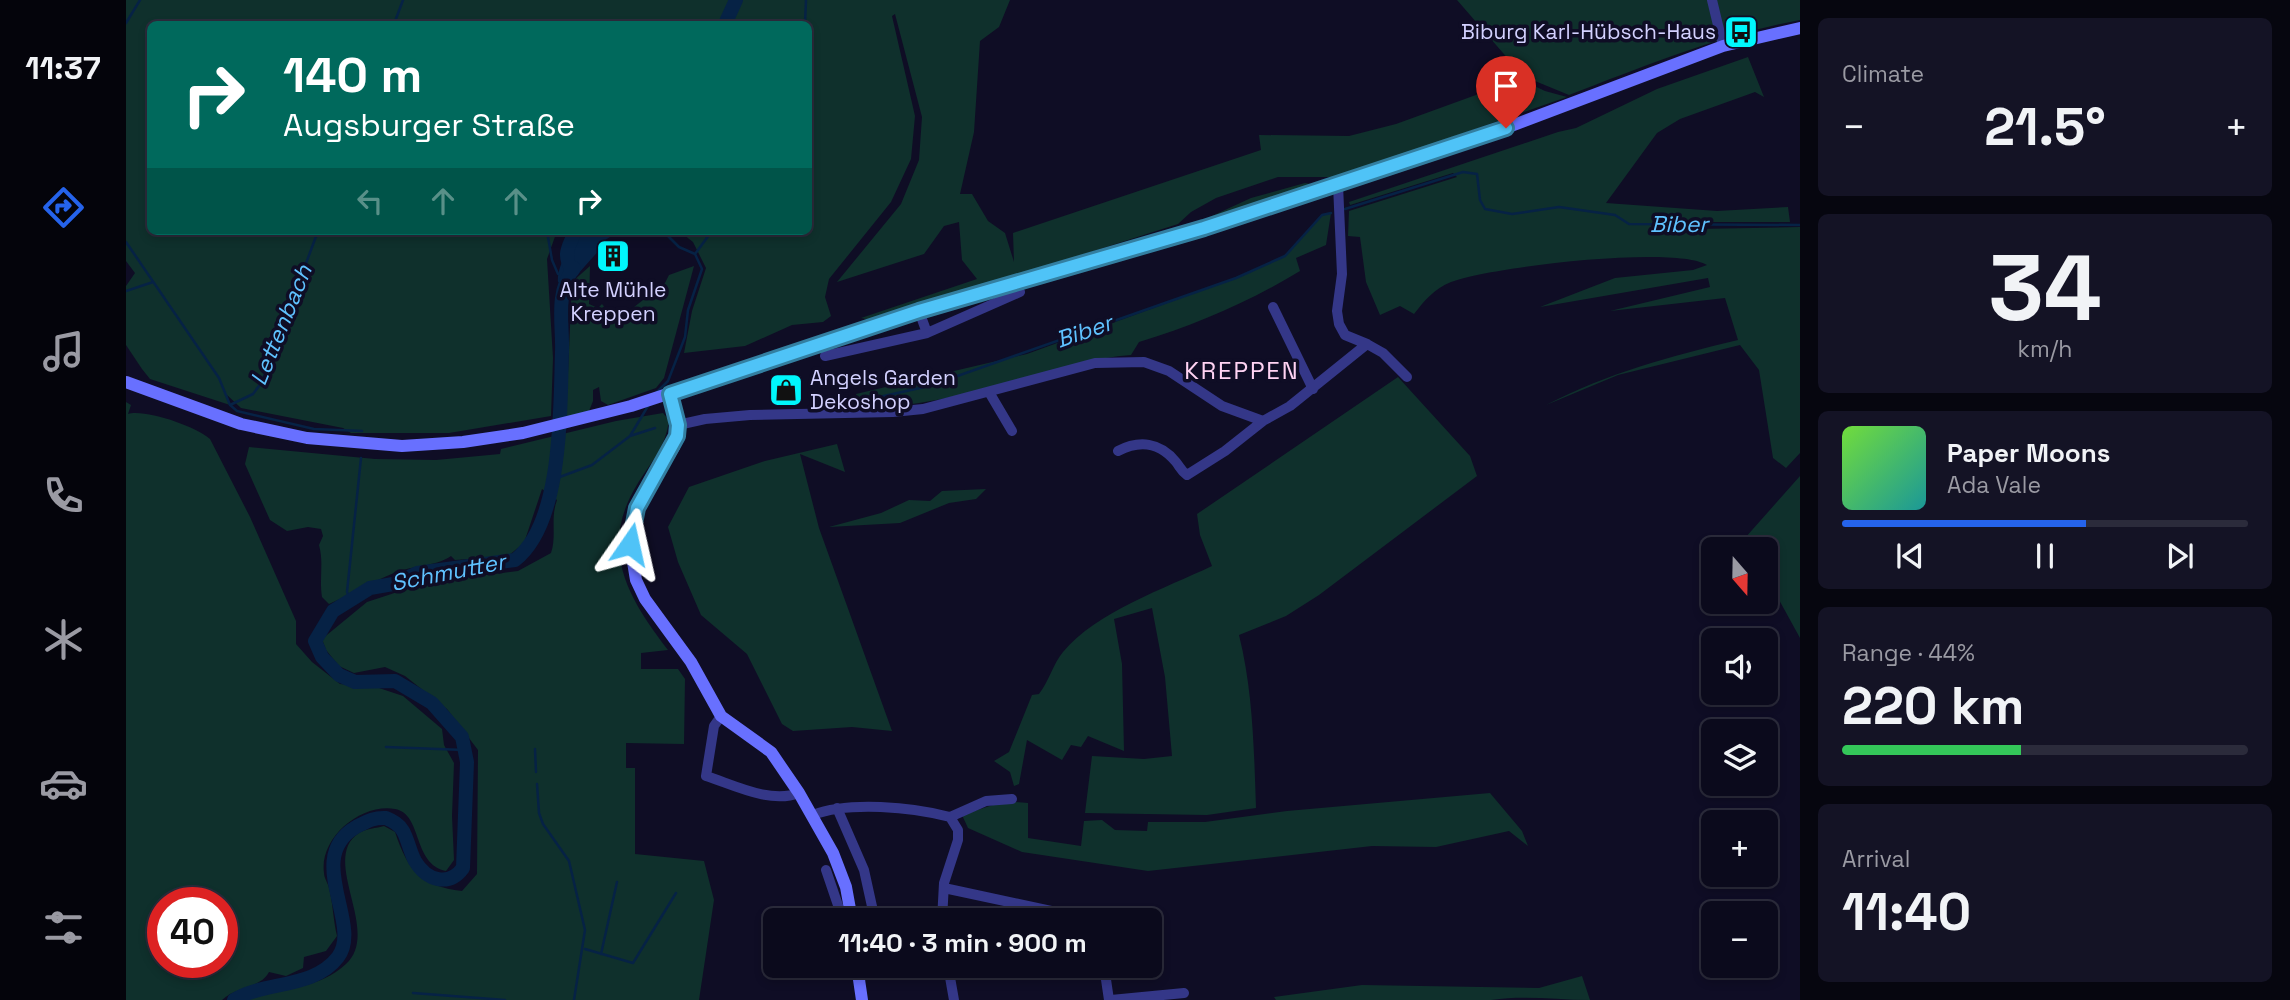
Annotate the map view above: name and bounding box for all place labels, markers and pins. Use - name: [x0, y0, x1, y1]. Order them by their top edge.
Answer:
- bus stop icon: Biburg Karl-Hübsch-Haus: [1722, 13, 1760, 51]
- place label: Biburg Karl-Hübsch-Haus: [1461, 18, 1716, 45]
- pin: [1476, 56, 1536, 128]
- building icon: Alte Mühle Kreppen: [594, 237, 632, 275]
- place label: Alte Mühle Kreppen: [560, 276, 666, 327]
- place label: Angels Garden Dekoshop: [810, 364, 956, 415]
- shop icon: Angels Garden Dekoshop: [767, 371, 805, 409]

